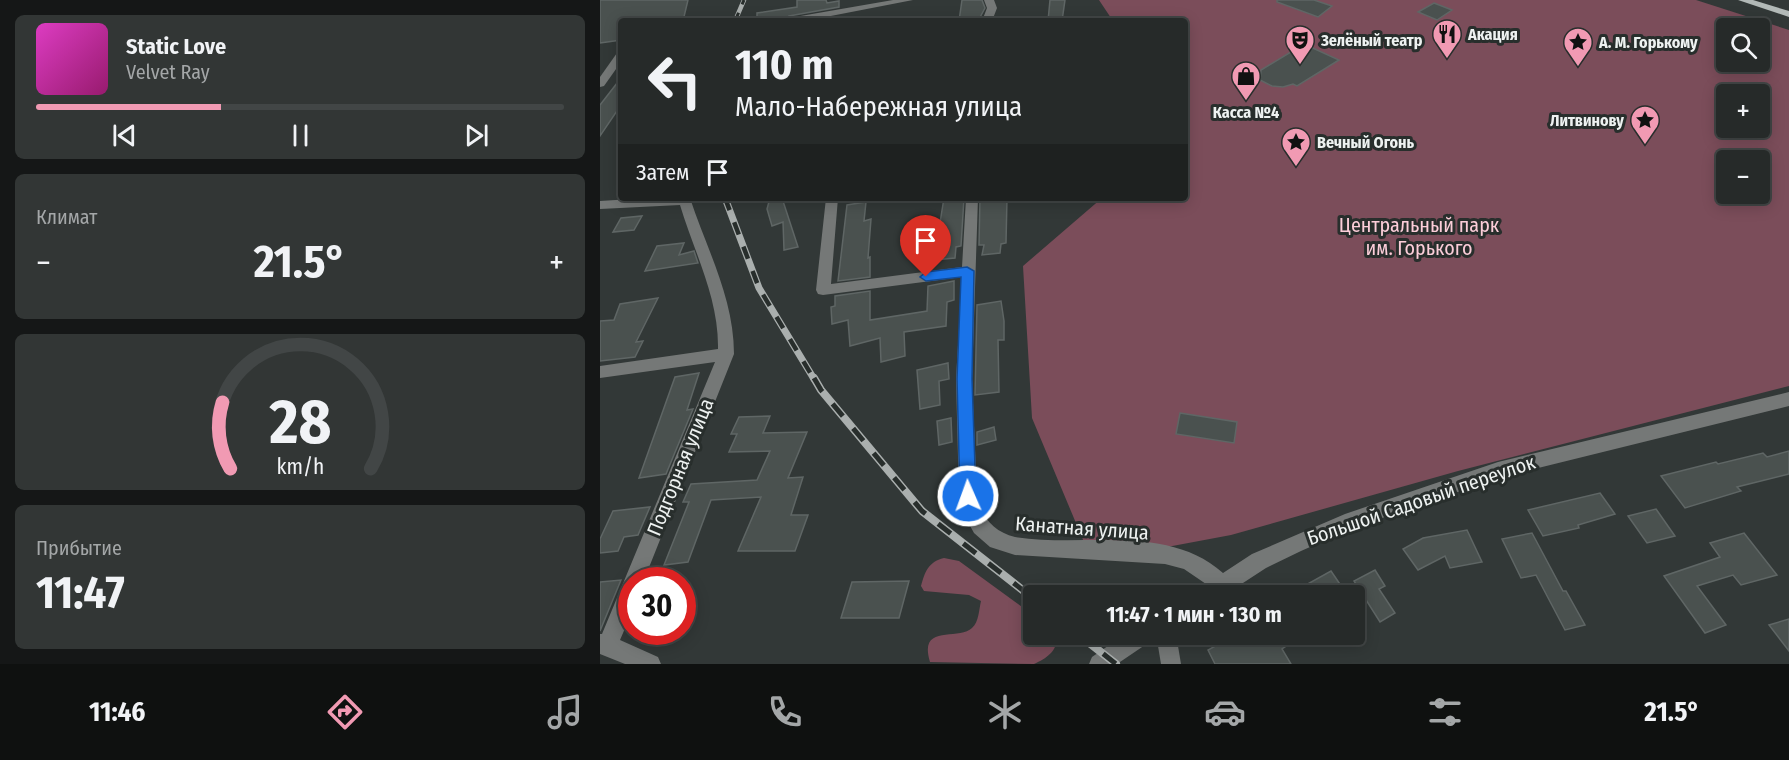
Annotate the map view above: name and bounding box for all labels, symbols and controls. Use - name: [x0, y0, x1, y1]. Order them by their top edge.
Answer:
- restaurant icon: Акация: [1431, 18, 1463, 60]
- map controls: [1716, 18, 1770, 204]
- button: search: [1716, 18, 1770, 72]
- theatre icon: Зелёный театр: [1284, 24, 1316, 66]
- place label: Акация: [1467, 25, 1518, 44]
- place icon: А. М. Горькому: [1562, 26, 1594, 68]
- place label: Зелёный театр: [1320, 31, 1423, 50]
- text: Static Love: [126, 33, 226, 60]
- place label: А. М. Горькому: [1598, 33, 1698, 52]
- text: 110 m: [735, 40, 834, 90]
- icon: left: [636, 42, 714, 120]
- text: Velvet Ray: [126, 60, 210, 84]
- shop icon: Касса №4: [1230, 60, 1262, 102]
- button: +: [1716, 84, 1770, 138]
- text: Мало-Набережная улица: [735, 91, 1022, 123]
- place label: Касса №4: [1213, 103, 1279, 122]
- place icon: Литвинову: [1629, 104, 1661, 146]
- place label: Литвинову: [1550, 111, 1624, 130]
- icon: previous: [108, 119, 141, 152]
- icon: pause: [284, 119, 317, 152]
- icon: next: [460, 119, 493, 152]
- place icon: Вечный Огонь: [1280, 126, 1312, 168]
- place label: Вечный Огонь: [1317, 133, 1415, 152]
- button: −: [1716, 150, 1770, 204]
- icon: arrive: [701, 156, 734, 189]
- text: Затем: [636, 159, 689, 186]
- text: Климат: [36, 205, 97, 229]
- park label: Центральный парк им. Горького: [1339, 213, 1500, 260]
- pin: [900, 215, 951, 277]
- icon: arrive: [909, 224, 942, 257]
- text: 21.5°: [254, 235, 346, 289]
- text: −: [36, 243, 51, 283]
- text: +: [549, 243, 564, 283]
- text: 28: [268, 385, 331, 460]
- street label: Подгорная улица: [642, 395, 718, 539]
- street label: Большой Садовый переулок: [1304, 449, 1539, 550]
- text: km/h: [276, 454, 324, 480]
- position arrow: [936, 464, 1000, 528]
- street label: Канатная улица: [1014, 511, 1150, 545]
- text: Прибытие: [36, 536, 122, 560]
- text: 11:47: [36, 566, 125, 620]
- speed limit sign: 30: [618, 567, 696, 645]
- text: 11:47 · 1 мин · 130 m: [1106, 601, 1282, 628]
- icon: directions: [324, 691, 366, 733]
- icon: music: [544, 691, 586, 733]
- icon: phone: [764, 691, 806, 733]
- icon: climate: [984, 691, 1026, 733]
- icon: car: [1204, 691, 1246, 733]
- icon: filters: [1424, 691, 1466, 733]
- text: 11:46: [89, 696, 145, 728]
- text: 21.5°: [1644, 696, 1700, 728]

